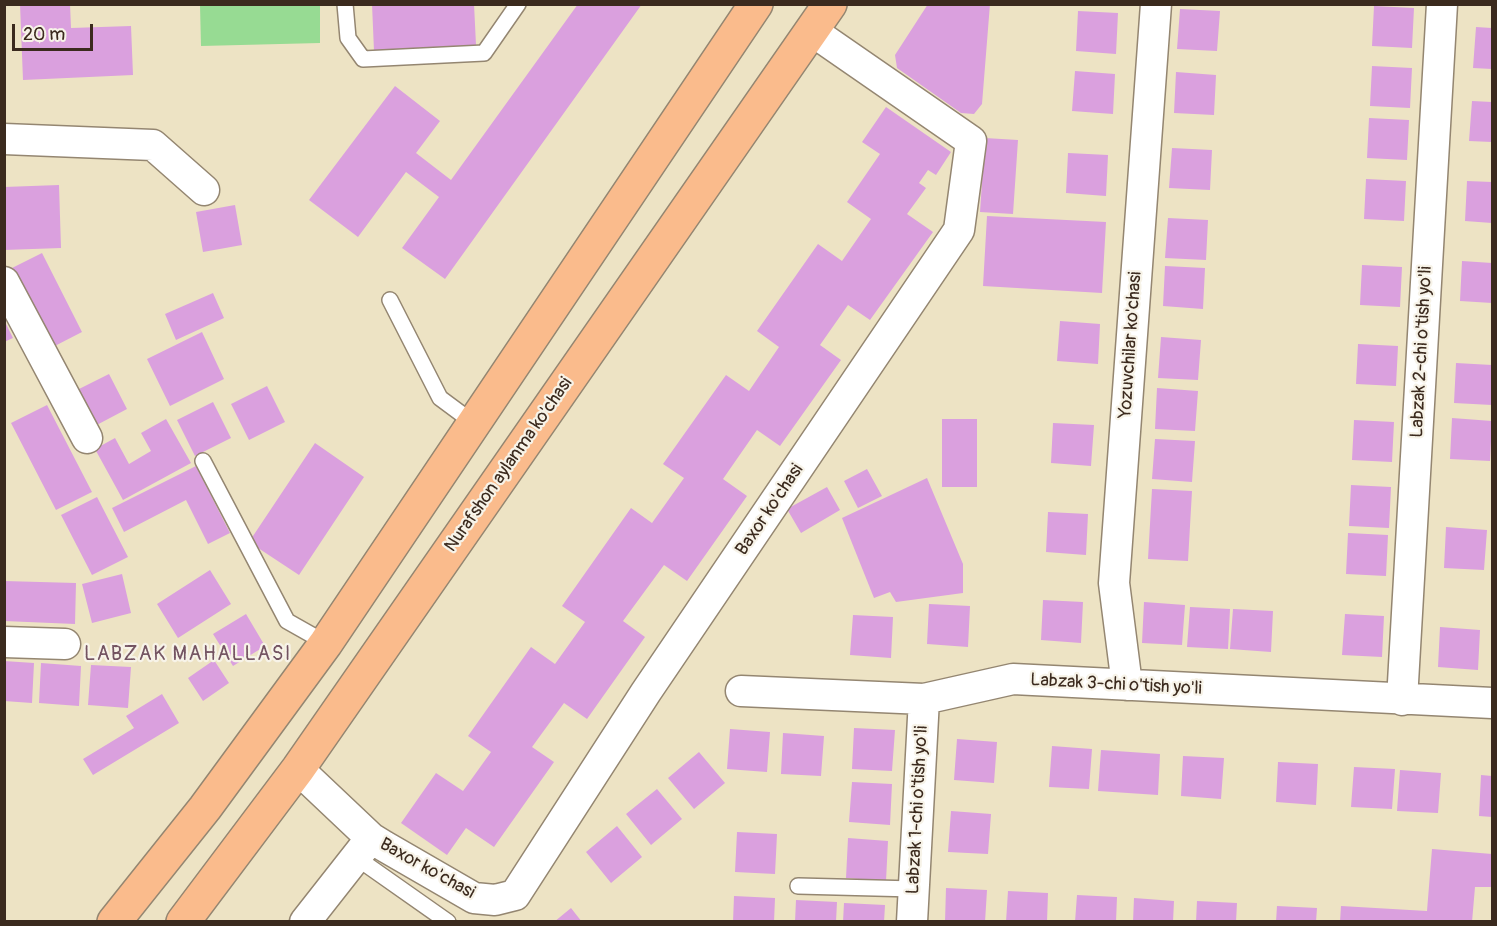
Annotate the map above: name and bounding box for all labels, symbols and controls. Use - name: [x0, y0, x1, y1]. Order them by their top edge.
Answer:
- scale bar: [15, 12, 96, 50]
- text: 20 m: [23, 23, 65, 46]
- street label: Labzak 2-chi o'tish yo'li: [1407, 266, 1437, 438]
- street label: Yozuvchilar ko'chasi: [1115, 271, 1147, 419]
- street label: Nurafshon aylanma ko'chasi: [441, 374, 577, 556]
- street label: Baxor ko'chasi: [732, 460, 808, 560]
- district label: LABZAK MAHALLASI: [84, 643, 292, 667]
- street label: Labzak 3-chi o'tish yo'li: [1030, 670, 1202, 700]
- street label: Labzak 1-chi o'tish yo'li: [903, 725, 933, 895]
- street label: Baxor ko'chasi: [376, 834, 478, 904]

